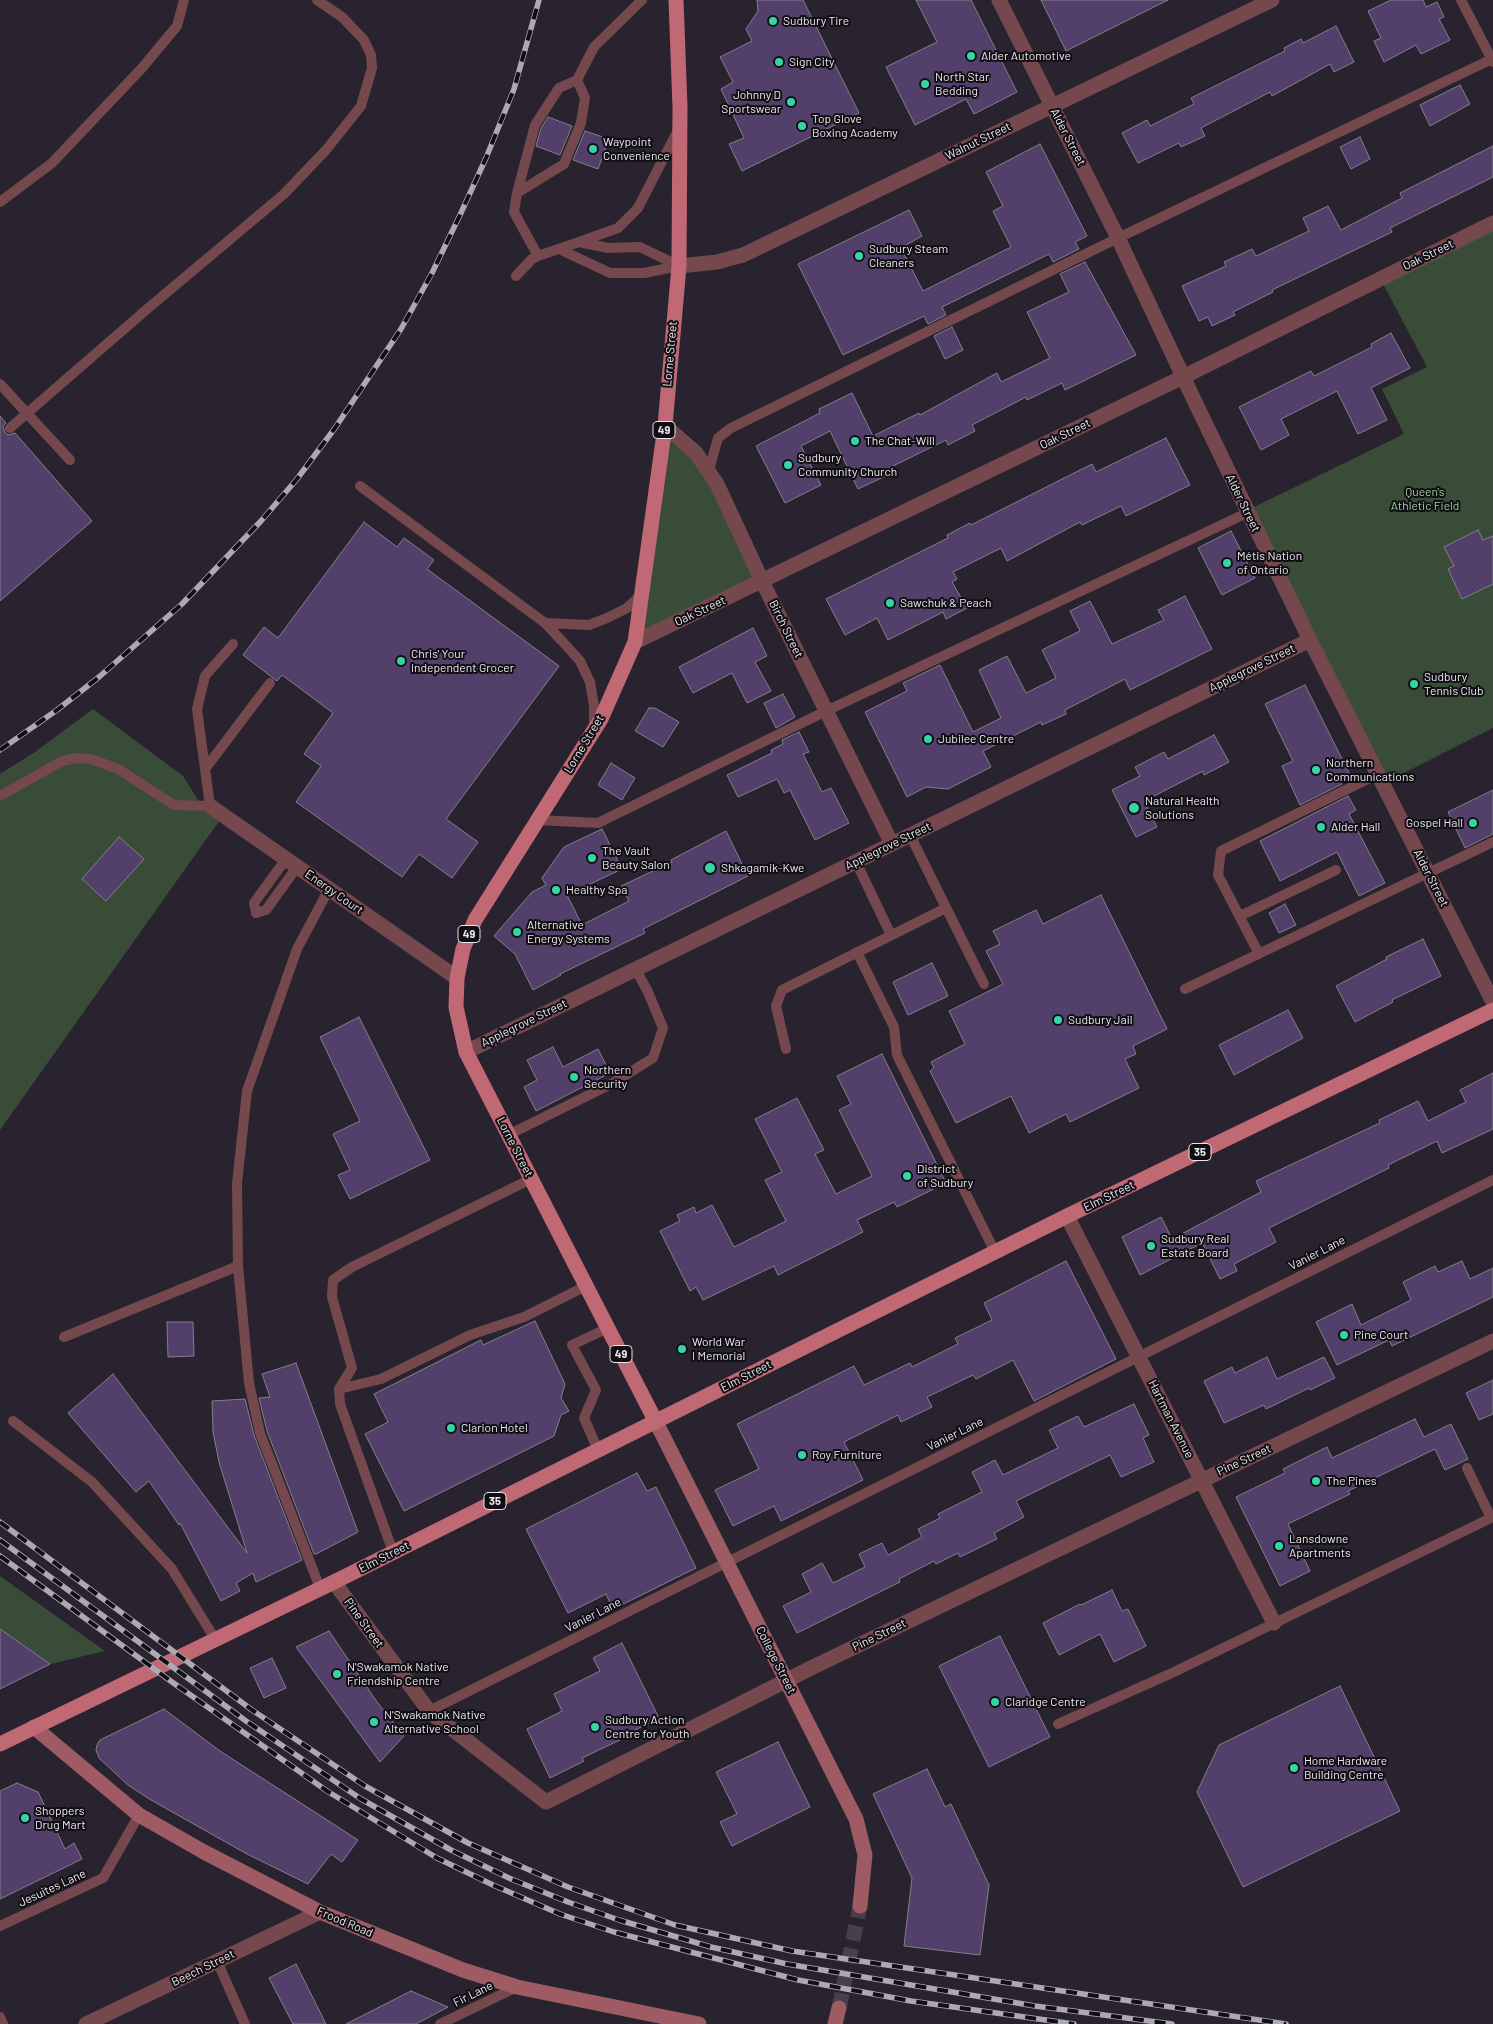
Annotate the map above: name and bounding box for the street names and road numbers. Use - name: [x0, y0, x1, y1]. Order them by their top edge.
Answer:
- street label: Alder Street: [1047, 106, 1089, 168]
- street label: Walnut Street: [943, 119, 1013, 163]
- street label: Oak Street: [1400, 237, 1456, 273]
- street label: Lorne Street: [660, 321, 680, 387]
- street label: Oak Street: [1037, 416, 1093, 452]
- road number: 49: [653, 422, 675, 438]
- street label: Alder Street: [1223, 472, 1263, 534]
- street label: Oak Street: [672, 593, 728, 629]
- street label: Birch Street: [766, 598, 806, 660]
- street label: Applegrove Street: [1207, 641, 1297, 695]
- street label: Lorne Street: [561, 712, 607, 776]
- street label: Applegrove Street: [843, 819, 933, 873]
- street label: Alder Street: [1410, 847, 1452, 909]
- street label: Energy Court: [302, 867, 366, 917]
- road number: 49: [458, 926, 480, 942]
- street label: Applegrove Street: [479, 996, 569, 1050]
- street label: Lorne Street: [494, 1114, 536, 1180]
- road number: 35: [1189, 1144, 1211, 1160]
- street label: Elm Street: [1081, 1177, 1137, 1215]
- street label: Vanier Lane: [1287, 1233, 1347, 1273]
- road number: 49: [610, 1346, 632, 1362]
- street label: Elm Street: [718, 1357, 774, 1395]
- street label: Hartman Avenue: [1145, 1377, 1197, 1461]
- street label: Vanier Lane: [924, 1414, 986, 1454]
- street label: Pine Street: [1215, 1441, 1273, 1479]
- road number: 35: [484, 1492, 506, 1510]
- street label: Elm Street: [356, 1538, 412, 1576]
- street label: Pine Street: [341, 1595, 387, 1651]
- street label: Vanier Lane: [563, 1595, 623, 1635]
- street label: Pine Street: [850, 1616, 908, 1654]
- street label: College Street: [753, 1624, 799, 1696]
- street label: Jesuites Lane: [16, 1866, 88, 1910]
- street label: Frood Road: [315, 1904, 375, 1940]
- street label: Beech Street: [169, 1947, 237, 1989]
- street label: Fir Lane: [451, 1978, 495, 2010]

